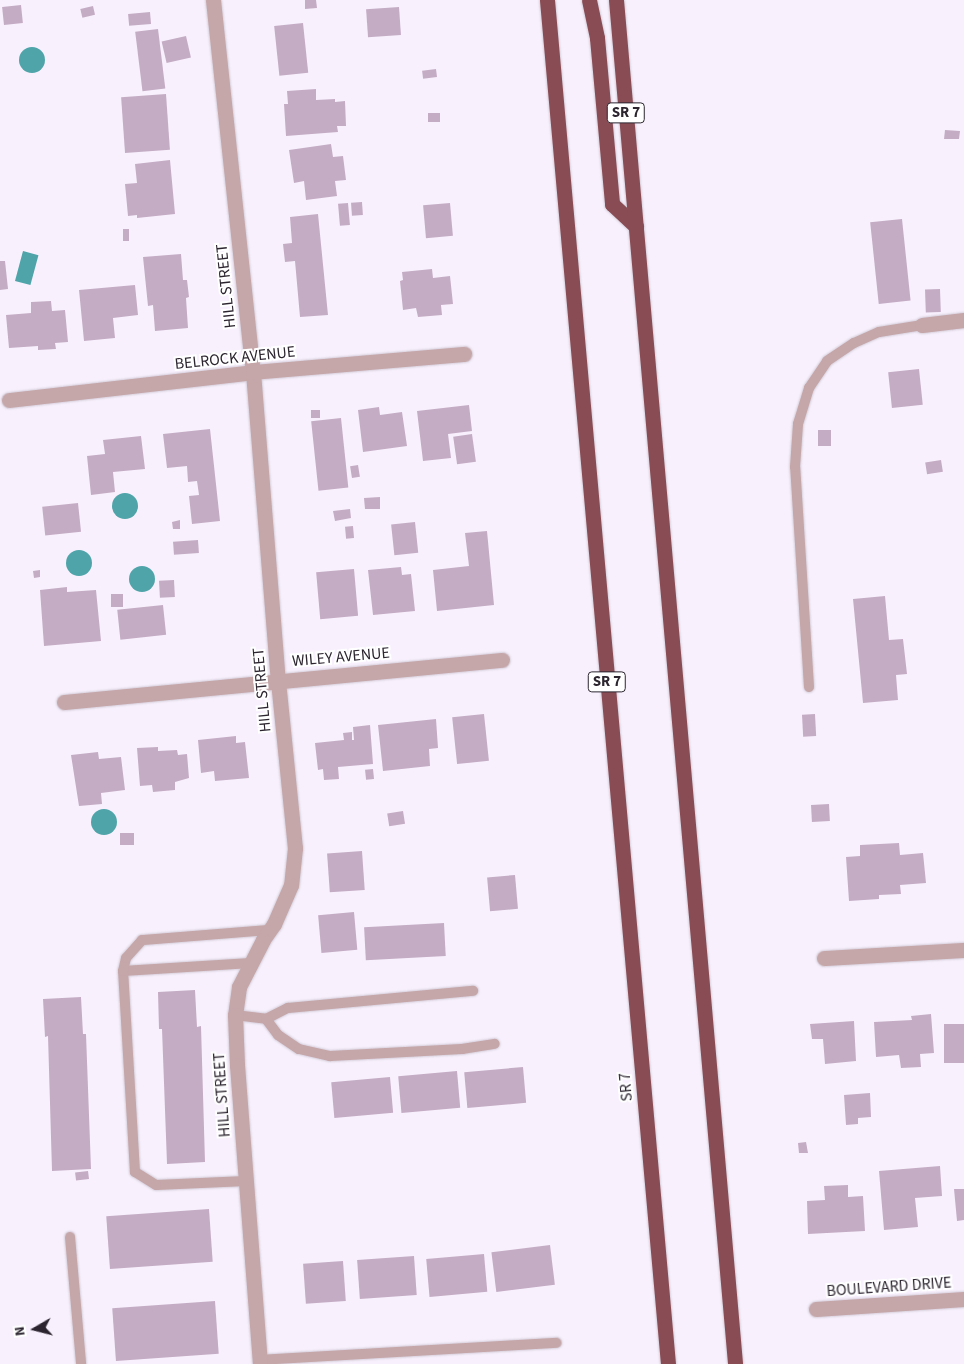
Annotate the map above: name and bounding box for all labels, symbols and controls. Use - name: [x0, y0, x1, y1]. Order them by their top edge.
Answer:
- road number: SR 7: [606, 100, 646, 126]
- street label: HILL STREET: [212, 243, 240, 329]
- street label: BELROCK AVENUE: [174, 342, 296, 374]
- street label: WILEY AVENUE: [291, 643, 391, 671]
- street label: HILL STREET: [249, 647, 275, 733]
- road number: SR 7: [587, 670, 627, 694]
- street label: HILL STREET: [209, 1052, 235, 1138]
- street label: SR 7: [615, 1072, 637, 1102]
- street label: BOULEVARD DRIVE: [826, 1273, 952, 1301]
- north arrow: [10, 1304, 60, 1354]
- text: N: [10, 1325, 31, 1337]

